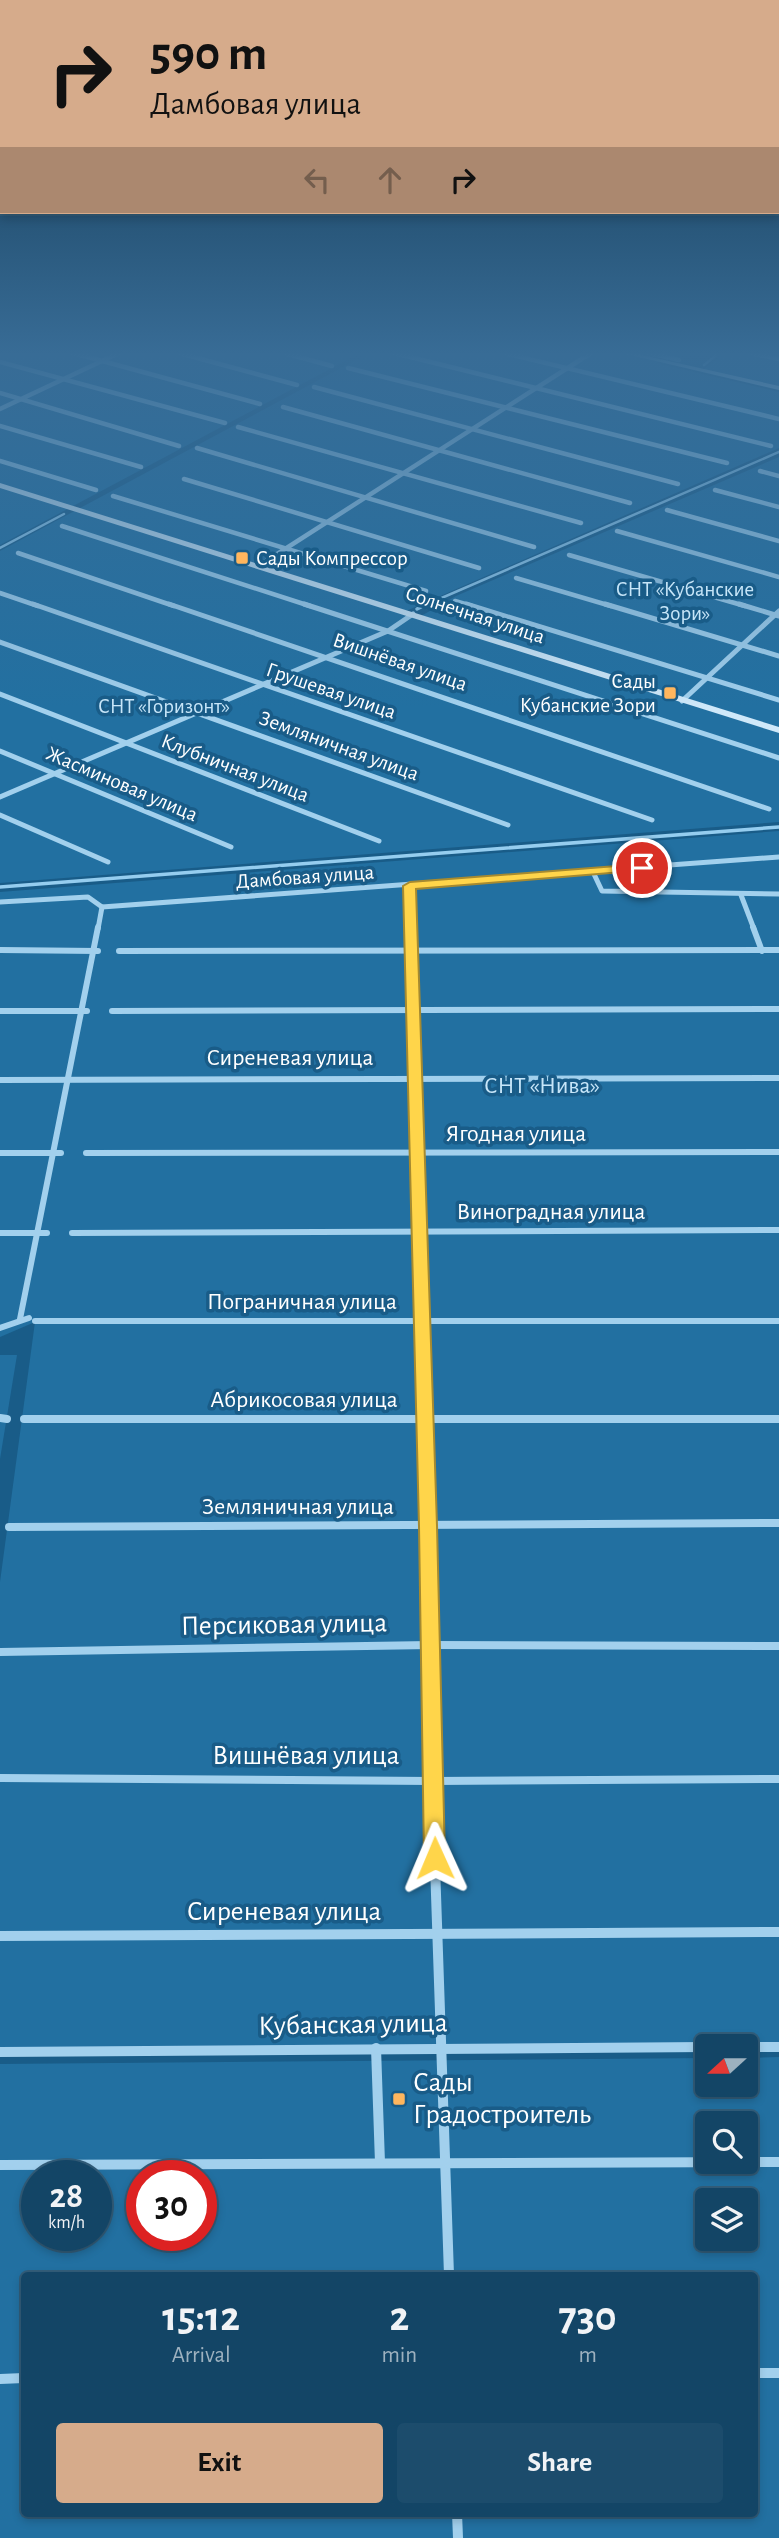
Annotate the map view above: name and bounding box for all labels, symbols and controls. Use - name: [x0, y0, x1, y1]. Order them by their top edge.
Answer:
- icon: right: [35, 28, 126, 119]
- text: 590 m: [150, 30, 267, 79]
- text: Дамбовая улица: [150, 88, 361, 120]
- icon: left: [298, 161, 336, 199]
- icon: ahead: [371, 161, 409, 199]
- icon: right: [444, 161, 482, 199]
- place label: Сады Компрессор: [256, 548, 408, 569]
- marker: Сады Компрессор: [234, 550, 250, 566]
- park label: СНТ «Кубанские Зори»: [616, 579, 754, 624]
- street label: Солнечная улица: [403, 583, 548, 648]
- street label: Вишнёвая улица: [330, 629, 470, 695]
- street label: Грушевая улица: [263, 659, 399, 723]
- place label: Сады Кубанские Зори: [520, 671, 656, 716]
- marker: Сады Кубанские Зори: [662, 685, 678, 701]
- park label: СНТ «Горизонт»: [98, 696, 230, 717]
- street label: Земляничная улица: [256, 707, 422, 785]
- street label: Клубничная улица: [158, 730, 312, 806]
- street label: Жасминовая улица: [43, 743, 201, 826]
- pin: [612, 838, 672, 898]
- icon: arrive: [623, 849, 661, 887]
- street label: Дамбовая улица: [235, 862, 375, 892]
- street label: Сиреневая улица: [207, 1046, 373, 1070]
- park label: СНТ «Нива»: [484, 1074, 600, 1098]
- street label: Ягодная улица: [446, 1122, 586, 1146]
- street label: Виноградная улица: [456, 1200, 646, 1224]
- street label: Пограничная улица: [207, 1290, 397, 1314]
- street label: Абрикосовая улица: [210, 1388, 398, 1412]
- street label: Земляничная улица: [202, 1495, 394, 1519]
- street label: Персиковая улица: [181, 1609, 388, 1641]
- street label: Вишнёвая улица: [212, 1742, 400, 1770]
- position arrow: [398, 1821, 472, 1895]
- street label: Сиреневая улица: [187, 1898, 382, 1926]
- street label: Кубанская улица: [258, 2009, 448, 2041]
- north arrow: [695, 2034, 758, 2096]
- map controls: [695, 2034, 758, 2251]
- place label: Сады Градостроитель: [413, 2069, 591, 2129]
- marker: Сады Градостроитель: [391, 2091, 407, 2107]
- button: search: [695, 2111, 758, 2174]
- speed limit sign: 30: [126, 2160, 217, 2251]
- text: 28: [50, 2179, 83, 2214]
- button: layers: [695, 2188, 758, 2251]
- text: km/h: [48, 2214, 85, 2232]
- text: 15:12: [162, 2296, 240, 2338]
- text: 2: [389, 2296, 409, 2338]
- text: 730: [559, 2296, 617, 2338]
- text: Arrival: [172, 2344, 231, 2367]
- text: min: [381, 2344, 417, 2367]
- text: m: [578, 2344, 597, 2367]
- button: Exit: [56, 2423, 383, 2503]
- button: Share: [397, 2423, 723, 2503]

